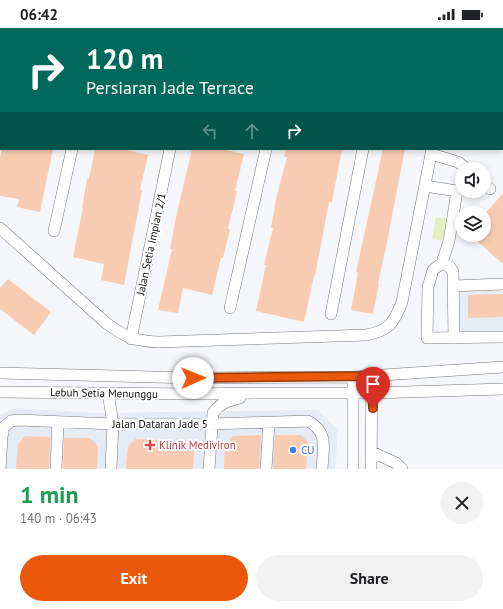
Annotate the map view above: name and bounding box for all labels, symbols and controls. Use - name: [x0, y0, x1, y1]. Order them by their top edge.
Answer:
- text: 06:42: [20, 5, 58, 24]
- text: 120 m: [86, 40, 163, 77]
- icon: right: [20, 44, 72, 96]
- text: Persiaran Jade Terrace: [86, 76, 254, 99]
- icon: left: [199, 120, 221, 142]
- icon: ahead: [241, 120, 263, 142]
- icon: right: [283, 120, 305, 142]
- map controls: [455, 162, 491, 242]
- button: sound: [455, 162, 491, 198]
- street label: Jalan Setia Impian 2/1: [133, 192, 169, 297]
- button: layers: [455, 206, 491, 242]
- position arrow: [172, 357, 214, 399]
- pin: [356, 367, 390, 408]
- icon: arrive: [362, 373, 384, 395]
- street label: Lebuh Setia Menunggu: [50, 385, 158, 401]
- street label: Jalan Dataran Jade 5: [111, 417, 208, 431]
- place label: Klinik Mediviron: [159, 438, 236, 452]
- marker: Klinik Mediviron: [144, 439, 156, 451]
- place label: CU: [301, 443, 314, 457]
- marker: CU: [288, 445, 298, 455]
- text: 1 min: [20, 479, 79, 510]
- button: close: [441, 482, 483, 524]
- text: 140 m · 06:43: [20, 510, 97, 527]
- button: Exit: [20, 555, 248, 601]
- button: Share: [256, 555, 483, 601]

